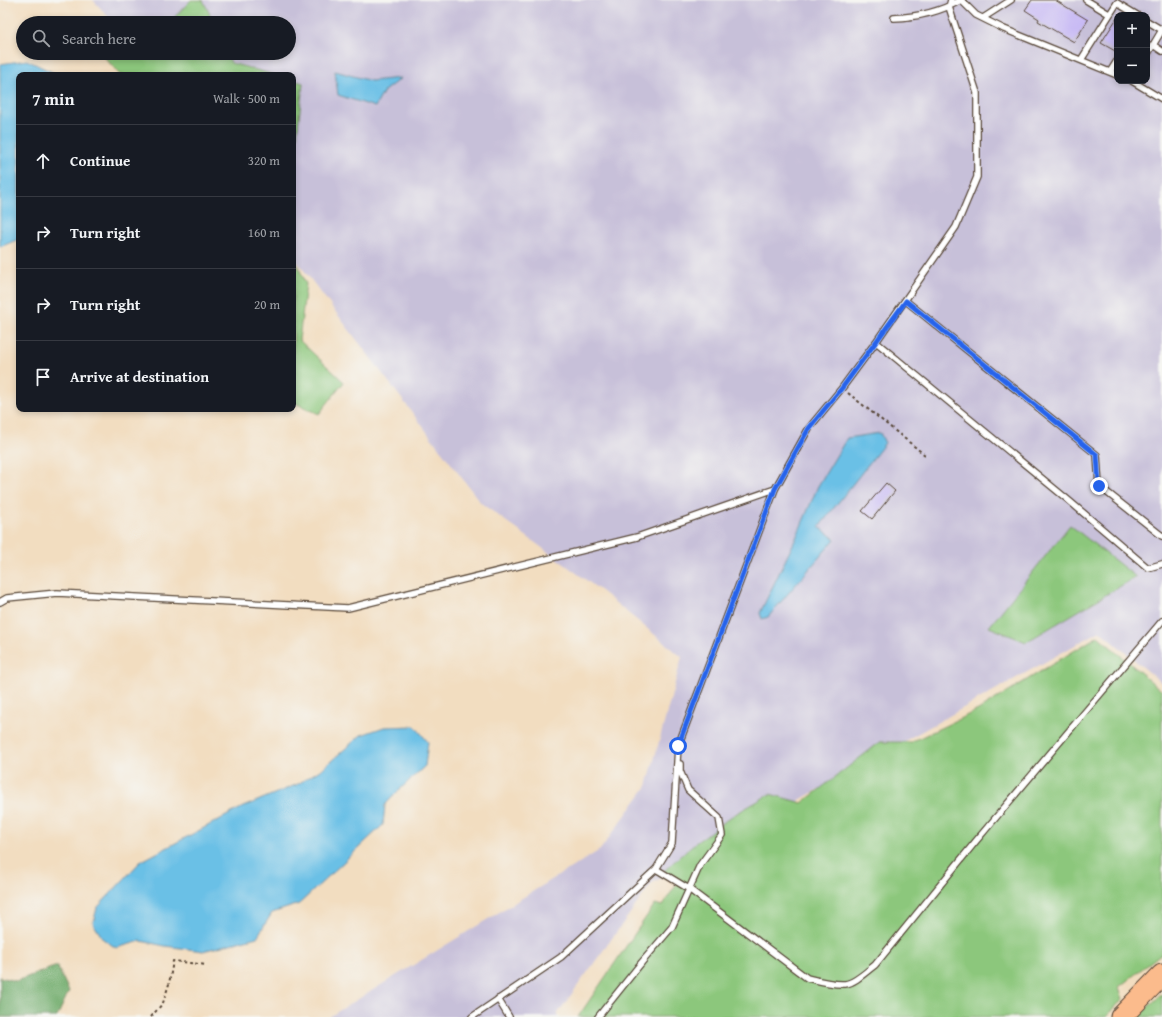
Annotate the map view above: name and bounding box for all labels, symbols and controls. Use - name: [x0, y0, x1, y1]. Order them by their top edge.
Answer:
- map controls: [1114, 12, 1150, 84]
- button: +: [1114, 12, 1150, 48]
- search box: [16, 16, 296, 60]
- icon: search: [30, 27, 52, 49]
- text: Search here: [62, 28, 136, 49]
- button: −: [1114, 48, 1150, 84]
- text: 7 min: [32, 86, 74, 111]
- text: Walk · 500 m: [213, 89, 280, 108]
- icon: ahead: [32, 150, 54, 172]
- text: Continue: [70, 150, 131, 171]
- text: 320 m: [248, 151, 280, 170]
- icon: right: [32, 222, 54, 244]
- text: Turn right: [70, 222, 141, 243]
- text: 160 m: [248, 223, 280, 242]
- icon: right: [32, 294, 54, 316]
- text: Turn right: [70, 294, 141, 315]
- text: 20 m: [254, 295, 280, 314]
- icon: arrive: [32, 366, 54, 388]
- text: Arrive at destination: [70, 366, 209, 387]
- route end: [1090, 477, 1108, 495]
- route start: [669, 737, 687, 755]

